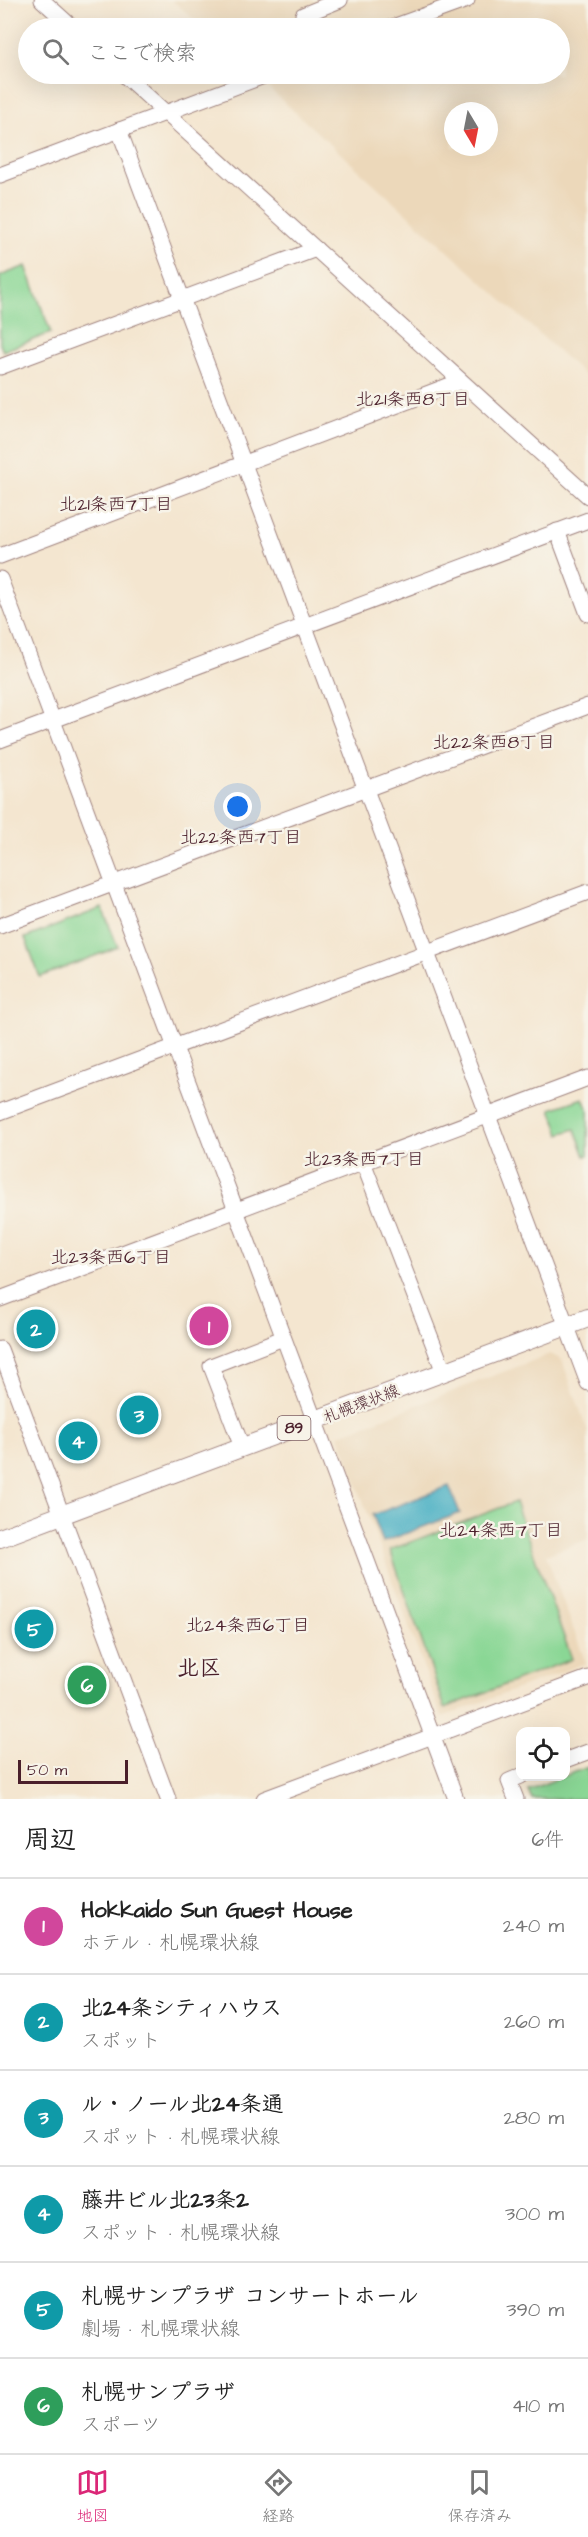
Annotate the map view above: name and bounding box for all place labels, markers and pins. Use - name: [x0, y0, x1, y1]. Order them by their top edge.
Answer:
- pin: 1: [190, 1304, 228, 1348]
- pin: 2: [16, 1306, 56, 1352]
- pin: 3: [120, 1392, 158, 1438]
- pin: 4: [58, 1418, 98, 1464]
- pin: 5: [15, 1606, 54, 1652]
- pin: 6: [68, 1662, 106, 1708]

